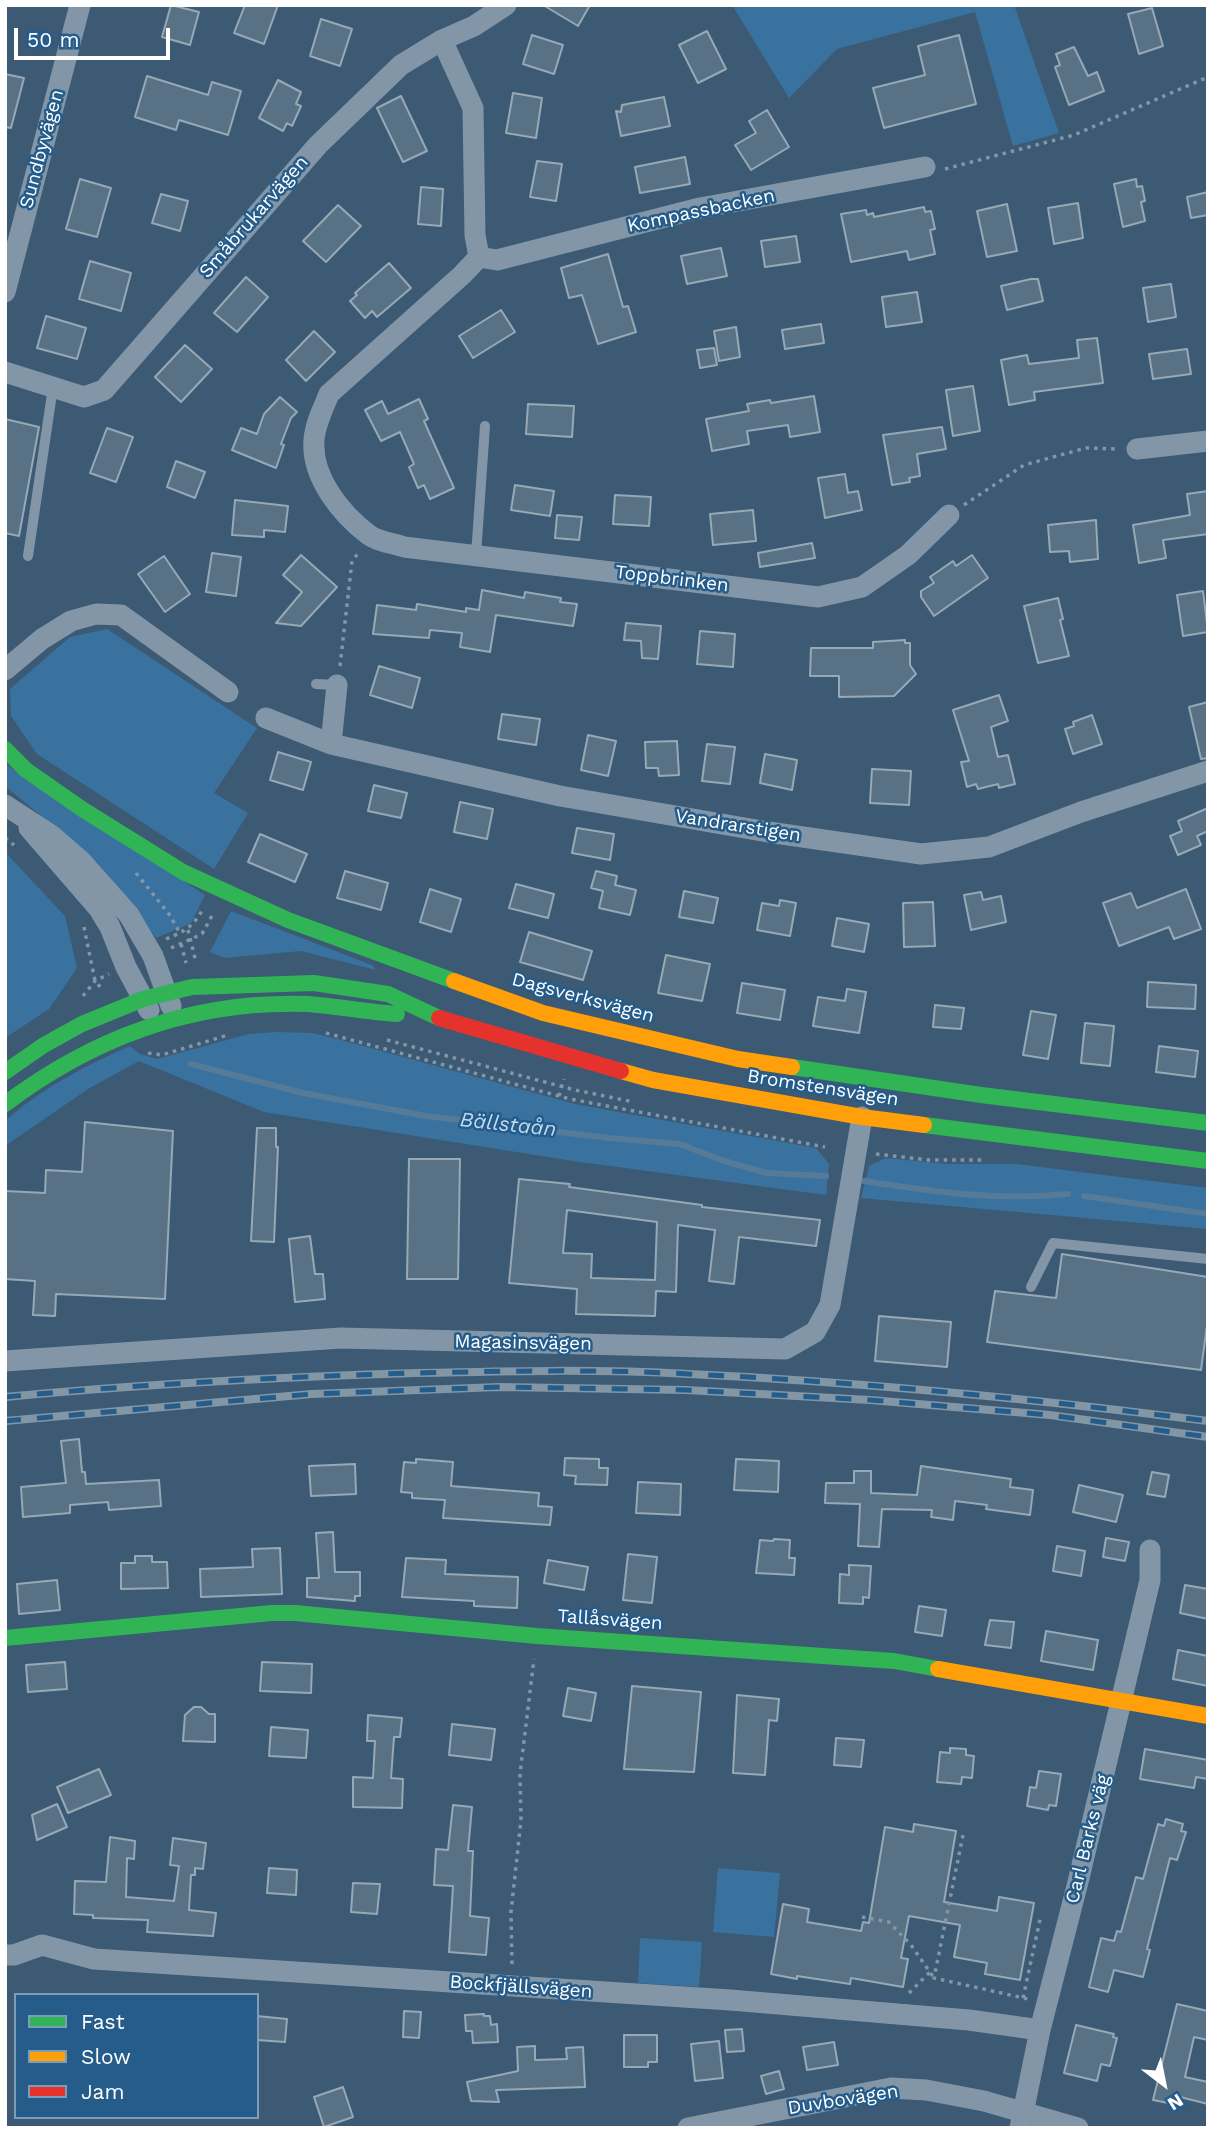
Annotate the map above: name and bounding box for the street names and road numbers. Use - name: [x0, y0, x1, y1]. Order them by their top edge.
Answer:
- street label: Sundbyvägen: [15, 87, 69, 211]
- street label: Småbrukarvägen: [195, 151, 313, 283]
- street label: Kompassbacken: [625, 184, 777, 238]
- street label: Toppbrinken: [614, 561, 730, 597]
- street label: Vandrarstigen: [673, 805, 803, 847]
- street label: Dagsverksvägen: [509, 968, 657, 1028]
- street label: Bromstensvägen: [746, 1065, 900, 1111]
- street label: Magasinsvägen: [454, 1330, 592, 1356]
- street label: Tallåsvägen: [556, 1605, 664, 1635]
- street label: Carl Barks väg: [1061, 1772, 1115, 1906]
- street label: Bockfjällsvägen: [449, 1971, 593, 2003]
- street label: Duvbovägen: [786, 2080, 900, 2120]

